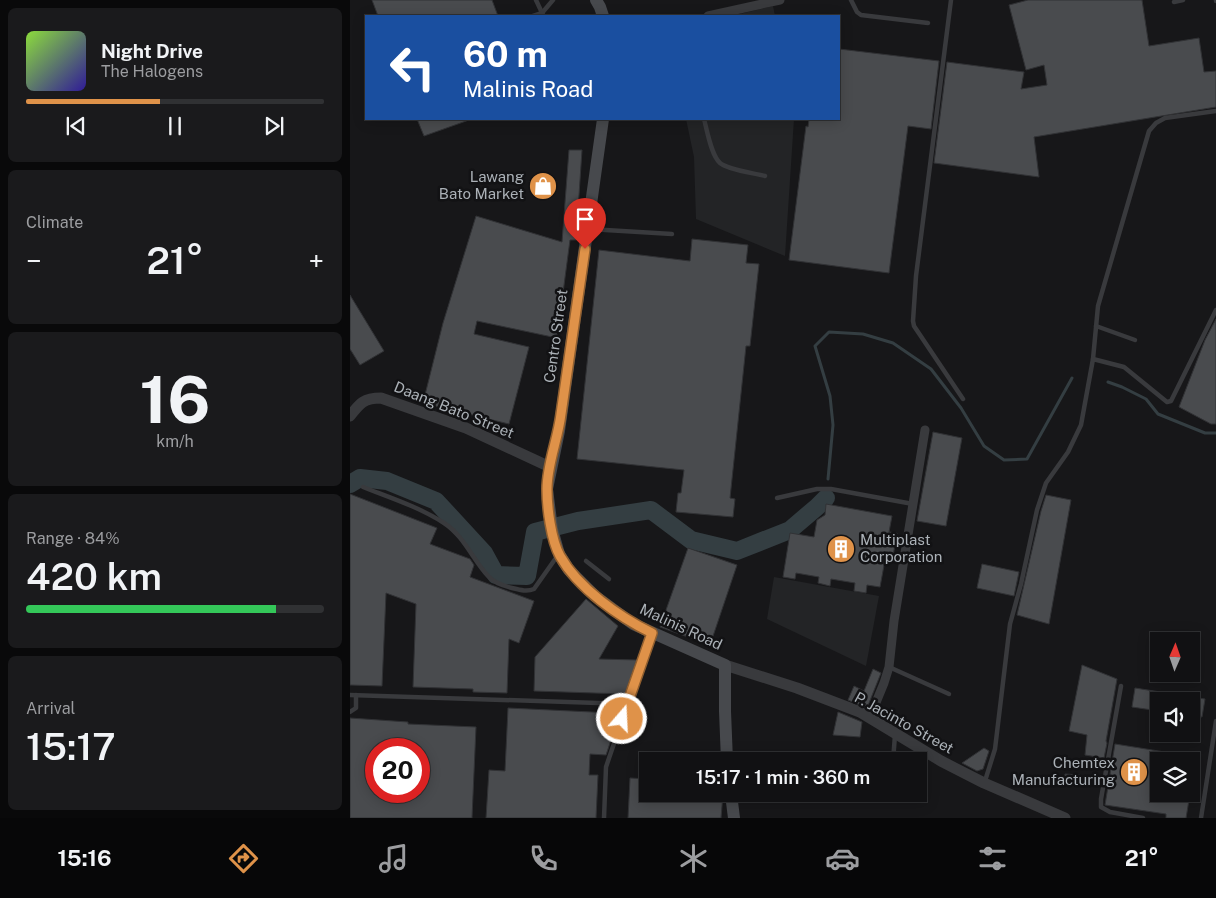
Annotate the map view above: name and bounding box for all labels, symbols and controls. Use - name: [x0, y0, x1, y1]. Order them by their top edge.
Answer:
- text: 60 m: [463, 34, 548, 75]
- icon: left: [380, 35, 445, 100]
- text: Night Drive: [101, 40, 203, 62]
- text: The Halogens: [101, 62, 203, 81]
- text: Malinis Road: [463, 76, 593, 102]
- icon: previous: [62, 112, 90, 140]
- icon: pause: [161, 112, 189, 140]
- icon: next: [260, 112, 288, 140]
- place label: Lawang Bato Market: [439, 168, 524, 202]
- shop icon: Lawang Bato Market: [528, 171, 558, 201]
- pin: [564, 198, 606, 249]
- icon: arrive: [571, 205, 599, 233]
- text: Climate: [26, 213, 83, 232]
- text: 21°: [146, 238, 204, 283]
- text: −: [26, 244, 42, 277]
- text: +: [308, 244, 324, 277]
- street label: Centro Street: [541, 288, 571, 384]
- text: 16: [140, 361, 210, 438]
- street label: Daang Bato Street: [392, 378, 517, 441]
- text: km/h: [156, 432, 194, 451]
- text: Range · 84%: [26, 529, 120, 548]
- place label: Multiplast Corporation: [860, 531, 942, 565]
- building icon: Multiplast Corporation: [826, 534, 856, 564]
- text: 420 km: [26, 554, 162, 599]
- street label: Malinis Road: [637, 600, 725, 653]
- north arrow: [1150, 632, 1200, 682]
- map controls: [1150, 632, 1200, 802]
- street label: P. Jacinto Street: [852, 688, 957, 757]
- position arrow: [595, 692, 647, 744]
- button: sound: [1150, 692, 1200, 742]
- text: Arrival: [26, 699, 75, 718]
- text: 15:17: [26, 724, 116, 769]
- speed limit sign: 20: [365, 738, 430, 803]
- button: layers: [1150, 752, 1200, 802]
- place label: Chemtex Manufacturing: [1012, 754, 1115, 788]
- building icon: Chemtex Manufacturing: [1119, 757, 1149, 787]
- text: 15:17 · 1 min · 360 m: [696, 766, 870, 788]
- icon: directions: [226, 841, 261, 876]
- icon: music: [376, 841, 411, 876]
- icon: phone: [526, 841, 561, 876]
- icon: climate: [676, 841, 711, 876]
- icon: car: [825, 841, 860, 876]
- icon: filters: [975, 841, 1010, 876]
- text: 15:16: [57, 845, 112, 871]
- text: 21°: [1125, 845, 1159, 871]

